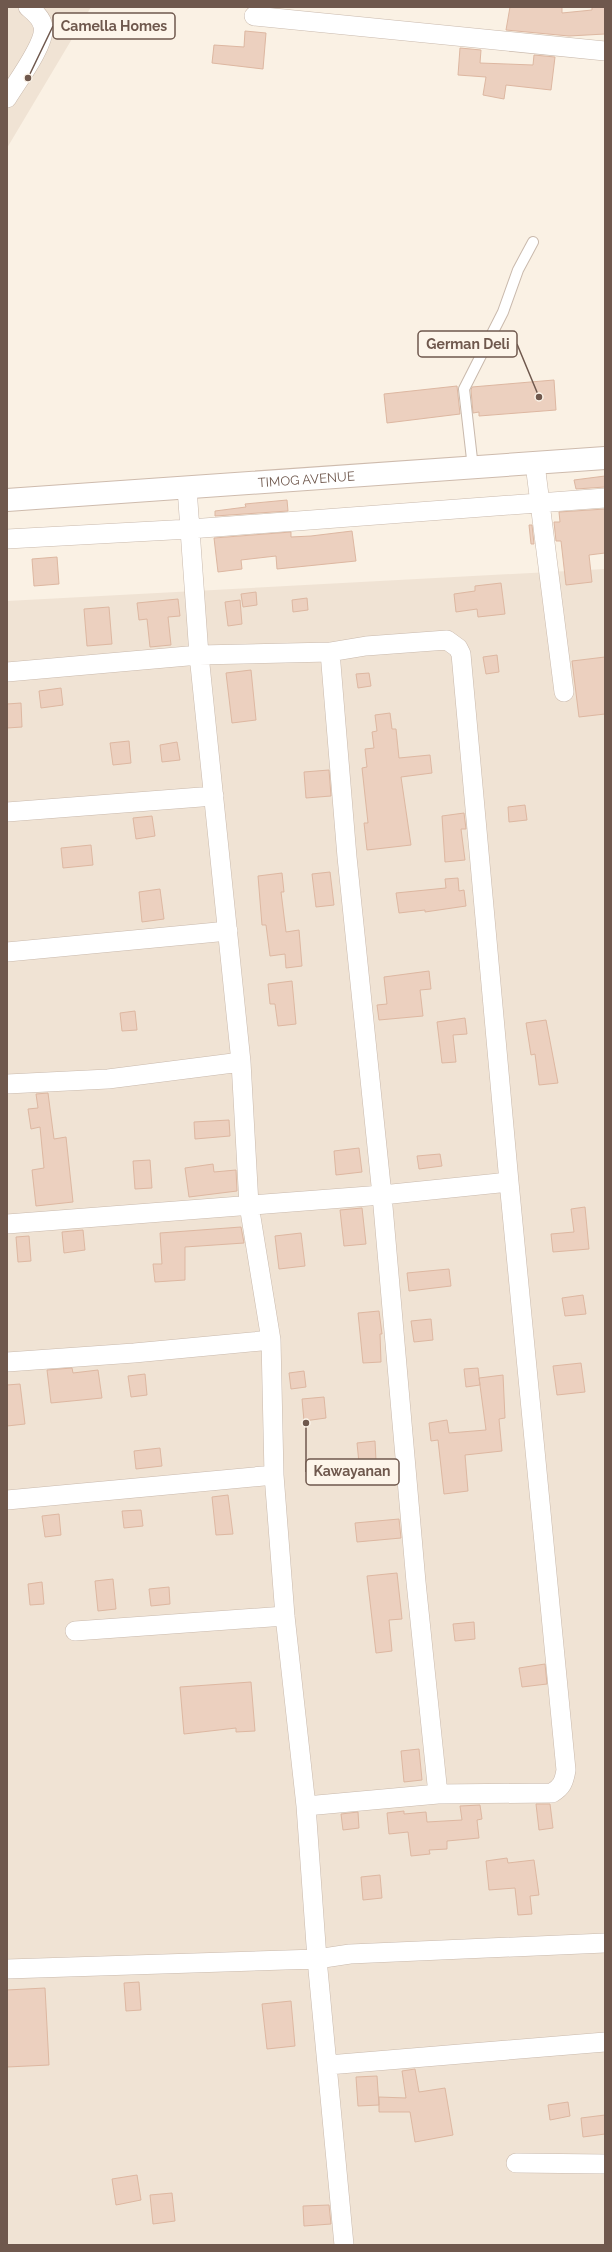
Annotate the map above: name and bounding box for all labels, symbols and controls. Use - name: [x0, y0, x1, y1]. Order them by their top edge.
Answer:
- callout: Camella Homes: [53, 13, 175, 39]
- text: Camella Homes: [61, 18, 167, 34]
- callout: German Deli: [418, 331, 517, 357]
- text: German Deli: [426, 336, 510, 352]
- street label: TIMOG AVENUE: [257, 468, 355, 490]
- callout: Kawayanan: [306, 1459, 399, 1485]
- text: Kawayanan: [314, 1463, 390, 1479]

